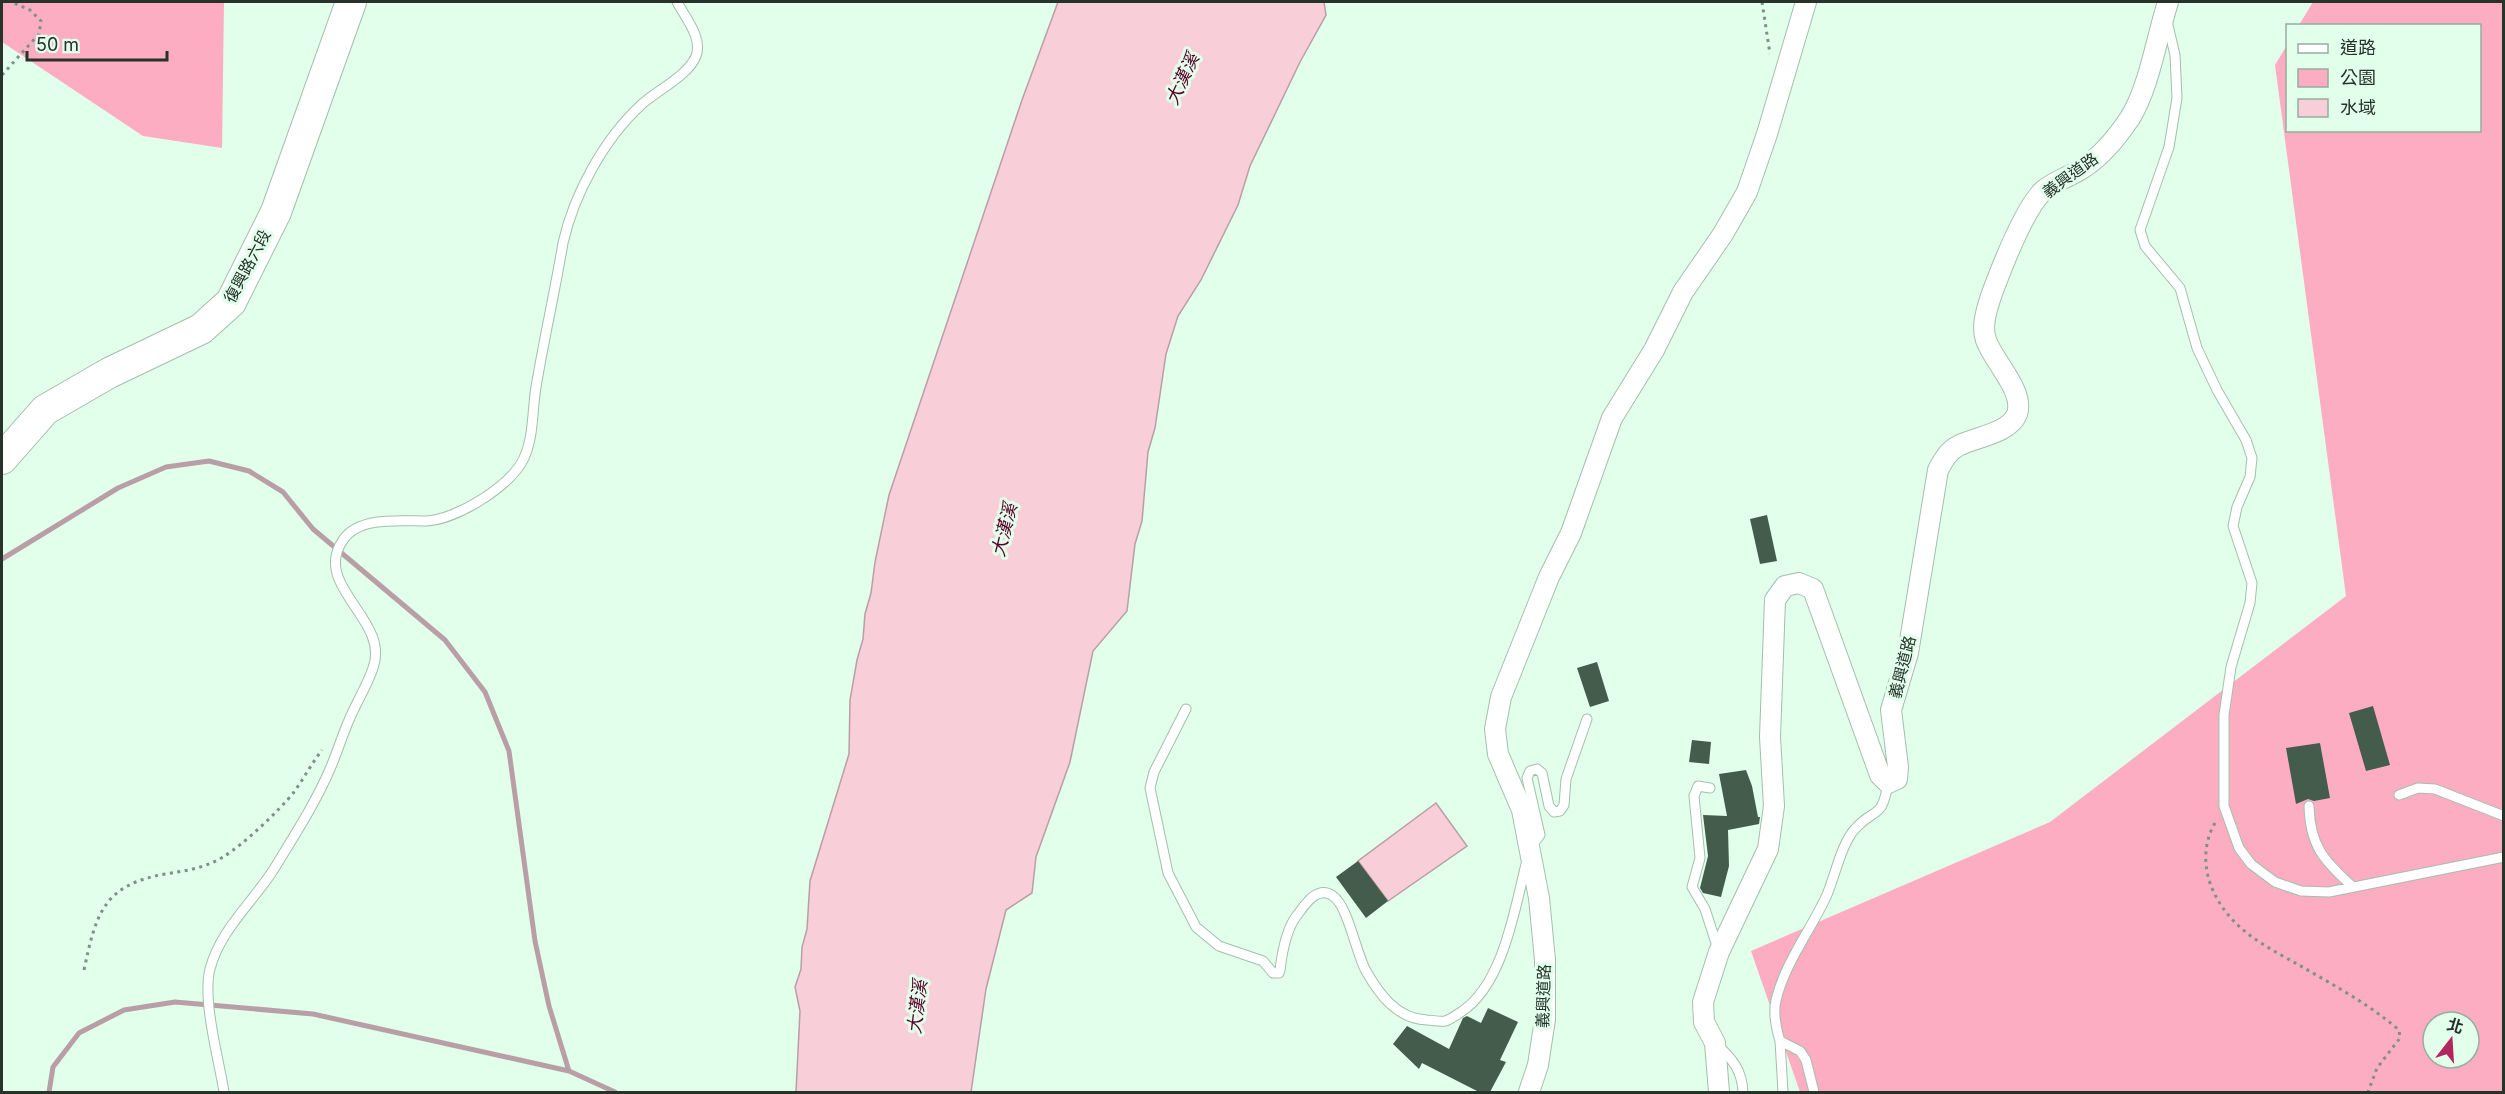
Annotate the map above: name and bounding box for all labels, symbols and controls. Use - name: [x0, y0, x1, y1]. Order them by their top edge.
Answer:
- scale bar: [27, 24, 166, 62]
- legend: [2286, 24, 2481, 132]
- text: 50 m: [36, 34, 79, 55]
- text: 道路: [2340, 37, 2376, 58]
- water label: 大漢溪: [1161, 47, 1204, 108]
- text: 公園: [2340, 67, 2376, 88]
- text: 水域: [2340, 97, 2376, 118]
- street label: 義興道路: [2038, 148, 2102, 202]
- street label: 復興路六段: [219, 226, 275, 306]
- water label: 大漢溪: [987, 498, 1021, 559]
- street label: 義興道路: [1885, 634, 1919, 700]
- street label: 義興道路: [1532, 964, 1554, 1028]
- water label: 大漢溪: [903, 976, 931, 1035]
- north arrow: [2421, 1010, 2481, 1070]
- text: 北: [2445, 1014, 2466, 1038]

